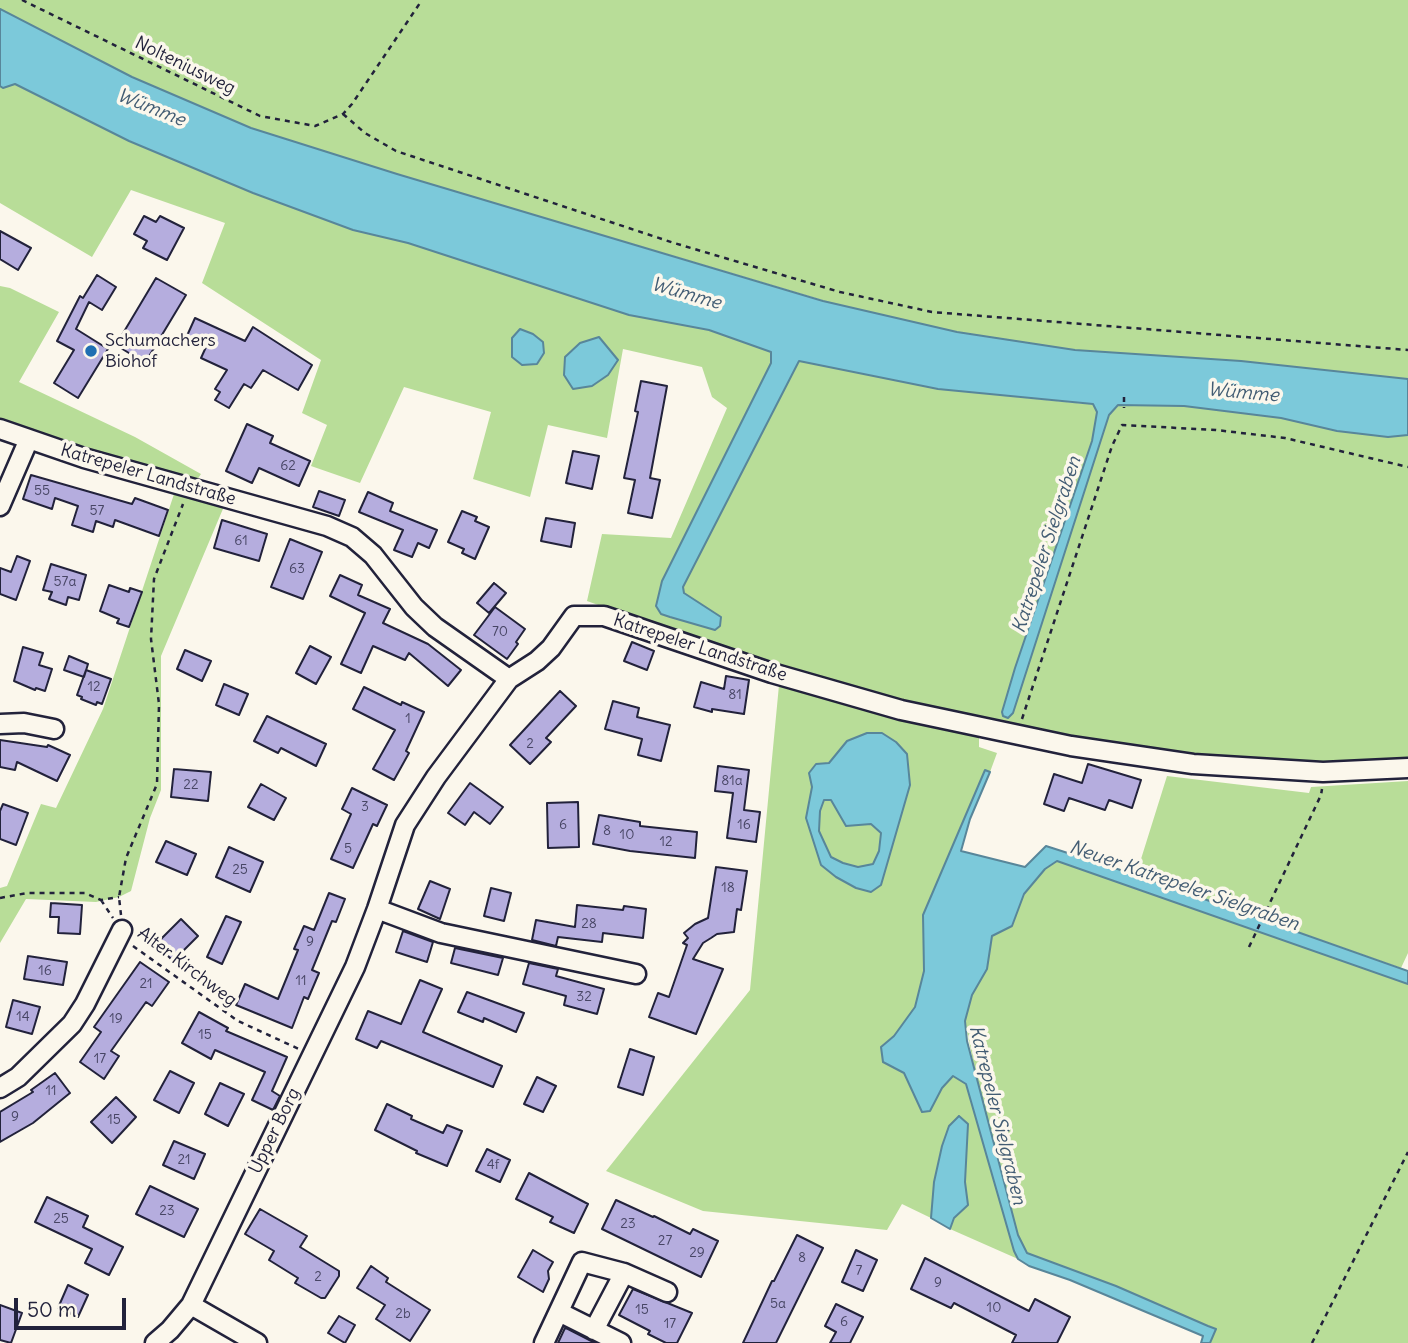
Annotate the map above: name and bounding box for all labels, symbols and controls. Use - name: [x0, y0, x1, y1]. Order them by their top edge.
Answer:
- street label: Nolteniusweg: [131, 32, 239, 100]
- water label: Wümme: [114, 84, 188, 132]
- water label: Wümme: [649, 273, 723, 315]
- place label: Schumachers Biohof: [105, 330, 216, 372]
- marker: Schumachers Biohof: [83, 343, 99, 359]
- water label: Wümme: [1206, 379, 1280, 407]
- street label: Katrepeler Landstraße: [58, 440, 238, 510]
- water label: Katrepeler Sielgraben: [1008, 454, 1086, 636]
- house number: 62: [280, 458, 296, 474]
- house number: 55: [34, 483, 50, 499]
- house number: 57: [90, 503, 104, 519]
- house number: 61: [234, 533, 248, 549]
- house number: 63: [289, 561, 305, 577]
- house number: 57a: [54, 574, 76, 590]
- street label: Katrepeler Landstraße: [610, 610, 790, 686]
- house number: 70: [492, 624, 508, 640]
- house number: 12: [87, 679, 101, 695]
- house number: 81: [728, 687, 742, 703]
- house number: 1: [405, 711, 411, 727]
- house number: 2: [526, 736, 534, 752]
- house number: 81a: [721, 773, 743, 789]
- house number: 22: [183, 777, 199, 793]
- house number: 3: [361, 799, 369, 815]
- house number: 6: [559, 817, 567, 833]
- house number: 16: [737, 817, 751, 833]
- house number: 8: [603, 823, 611, 839]
- house number: 10: [620, 827, 634, 843]
- house number: 12: [659, 834, 673, 850]
- water label: Neuer Katrepeler Sielgraben: [1066, 836, 1302, 936]
- house number: 5: [344, 841, 352, 857]
- house number: 25: [232, 862, 248, 878]
- house number: 18: [721, 880, 735, 896]
- house number: 28: [581, 916, 597, 932]
- street label: Alter Kirchweg: [133, 923, 241, 1011]
- house number: 9: [306, 934, 314, 950]
- house number: 16: [38, 963, 52, 979]
- house number: 11: [295, 973, 307, 989]
- house number: 21: [139, 976, 153, 992]
- house number: 32: [576, 989, 592, 1005]
- house number: 14: [16, 1009, 30, 1025]
- house number: 19: [109, 1011, 123, 1027]
- water label: Katrepeler Sielgraben: [964, 1023, 1030, 1207]
- house number: 15: [198, 1027, 212, 1043]
- house number: 17: [94, 1051, 106, 1067]
- house number: 11: [45, 1083, 57, 1099]
- street label: Upper Borg: [245, 1084, 305, 1178]
- house number: 9: [11, 1109, 19, 1125]
- house number: 15: [107, 1112, 121, 1128]
- house number: 21: [177, 1152, 191, 1168]
- house number: 4f: [487, 1157, 499, 1173]
- house number: 23: [159, 1203, 175, 1219]
- house number: 25: [53, 1211, 69, 1227]
- house number: 23: [620, 1216, 636, 1232]
- house number: 27: [658, 1233, 672, 1249]
- house number: 29: [689, 1245, 705, 1261]
- house number: 8: [798, 1250, 806, 1266]
- house number: 7: [856, 1263, 862, 1279]
- house number: 2: [314, 1269, 322, 1285]
- house number: 9: [934, 1275, 942, 1291]
- scale bar: [18, 1284, 130, 1328]
- text: 50 m: [27, 1296, 76, 1323]
- house number: 5a: [770, 1296, 786, 1312]
- house number: 10: [987, 1300, 1001, 1316]
- house number: 15: [635, 1302, 649, 1318]
- house number: 2b: [395, 1306, 411, 1322]
- house number: 6: [840, 1314, 848, 1330]
- house number: 17: [664, 1316, 676, 1332]

